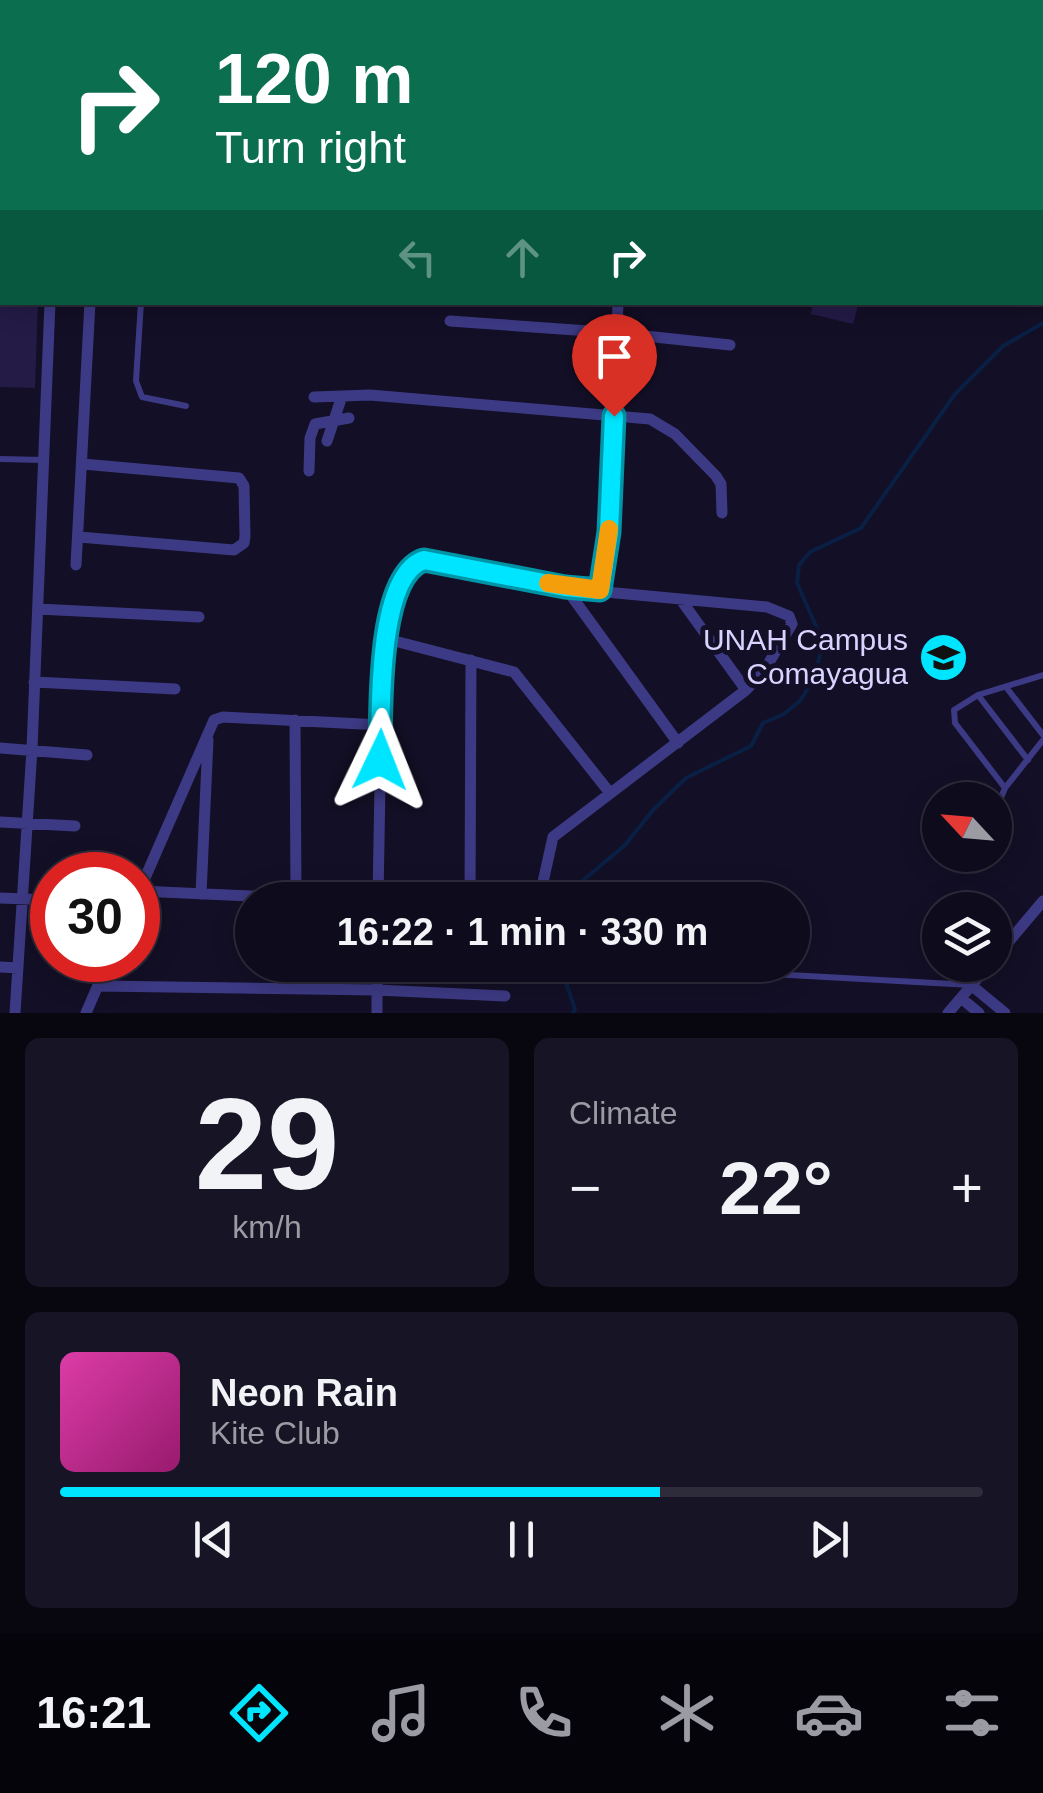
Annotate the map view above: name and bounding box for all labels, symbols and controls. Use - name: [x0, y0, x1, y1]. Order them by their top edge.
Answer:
- icon: right: [50, 40, 180, 170]
- text: 120 m: [215, 40, 413, 118]
- text: Turn right: [215, 122, 406, 173]
- icon: left: [390, 230, 445, 285]
- icon: ahead: [495, 230, 550, 285]
- icon: right: [600, 230, 655, 285]
- pin: [572, 314, 657, 417]
- icon: arrive: [587, 329, 642, 384]
- place label: UNAH Campus Comayagua: [703, 623, 908, 690]
- school or university icon: UNAH Campus Comayagua: [917, 631, 969, 683]
- position arrow: [328, 708, 432, 812]
- north arrow: [922, 782, 1012, 872]
- map controls: [922, 782, 1012, 982]
- speed limit sign: 30: [30, 852, 160, 982]
- button: layers: [922, 892, 1012, 982]
- text: 16:22 · 1 min · 330 m: [337, 911, 708, 953]
- text: 29: [195, 1071, 339, 1217]
- text: Climate: [569, 1095, 677, 1131]
- text: 22°: [719, 1146, 833, 1230]
- text: −: [569, 1157, 601, 1219]
- text: +: [951, 1157, 983, 1219]
- text: km/h: [232, 1209, 302, 1245]
- text: Neon Rain: [210, 1372, 398, 1414]
- text: Kite Club: [210, 1415, 340, 1451]
- icon: previous: [186, 1512, 241, 1567]
- icon: pause: [494, 1512, 549, 1567]
- icon: next: [802, 1512, 857, 1567]
- icon: directions: [224, 1678, 294, 1748]
- icon: music: [366, 1678, 436, 1748]
- icon: phone: [509, 1678, 579, 1748]
- icon: climate: [652, 1678, 722, 1748]
- icon: car: [794, 1678, 864, 1748]
- icon: filters: [937, 1678, 1007, 1748]
- text: 16:21: [36, 1687, 151, 1738]

